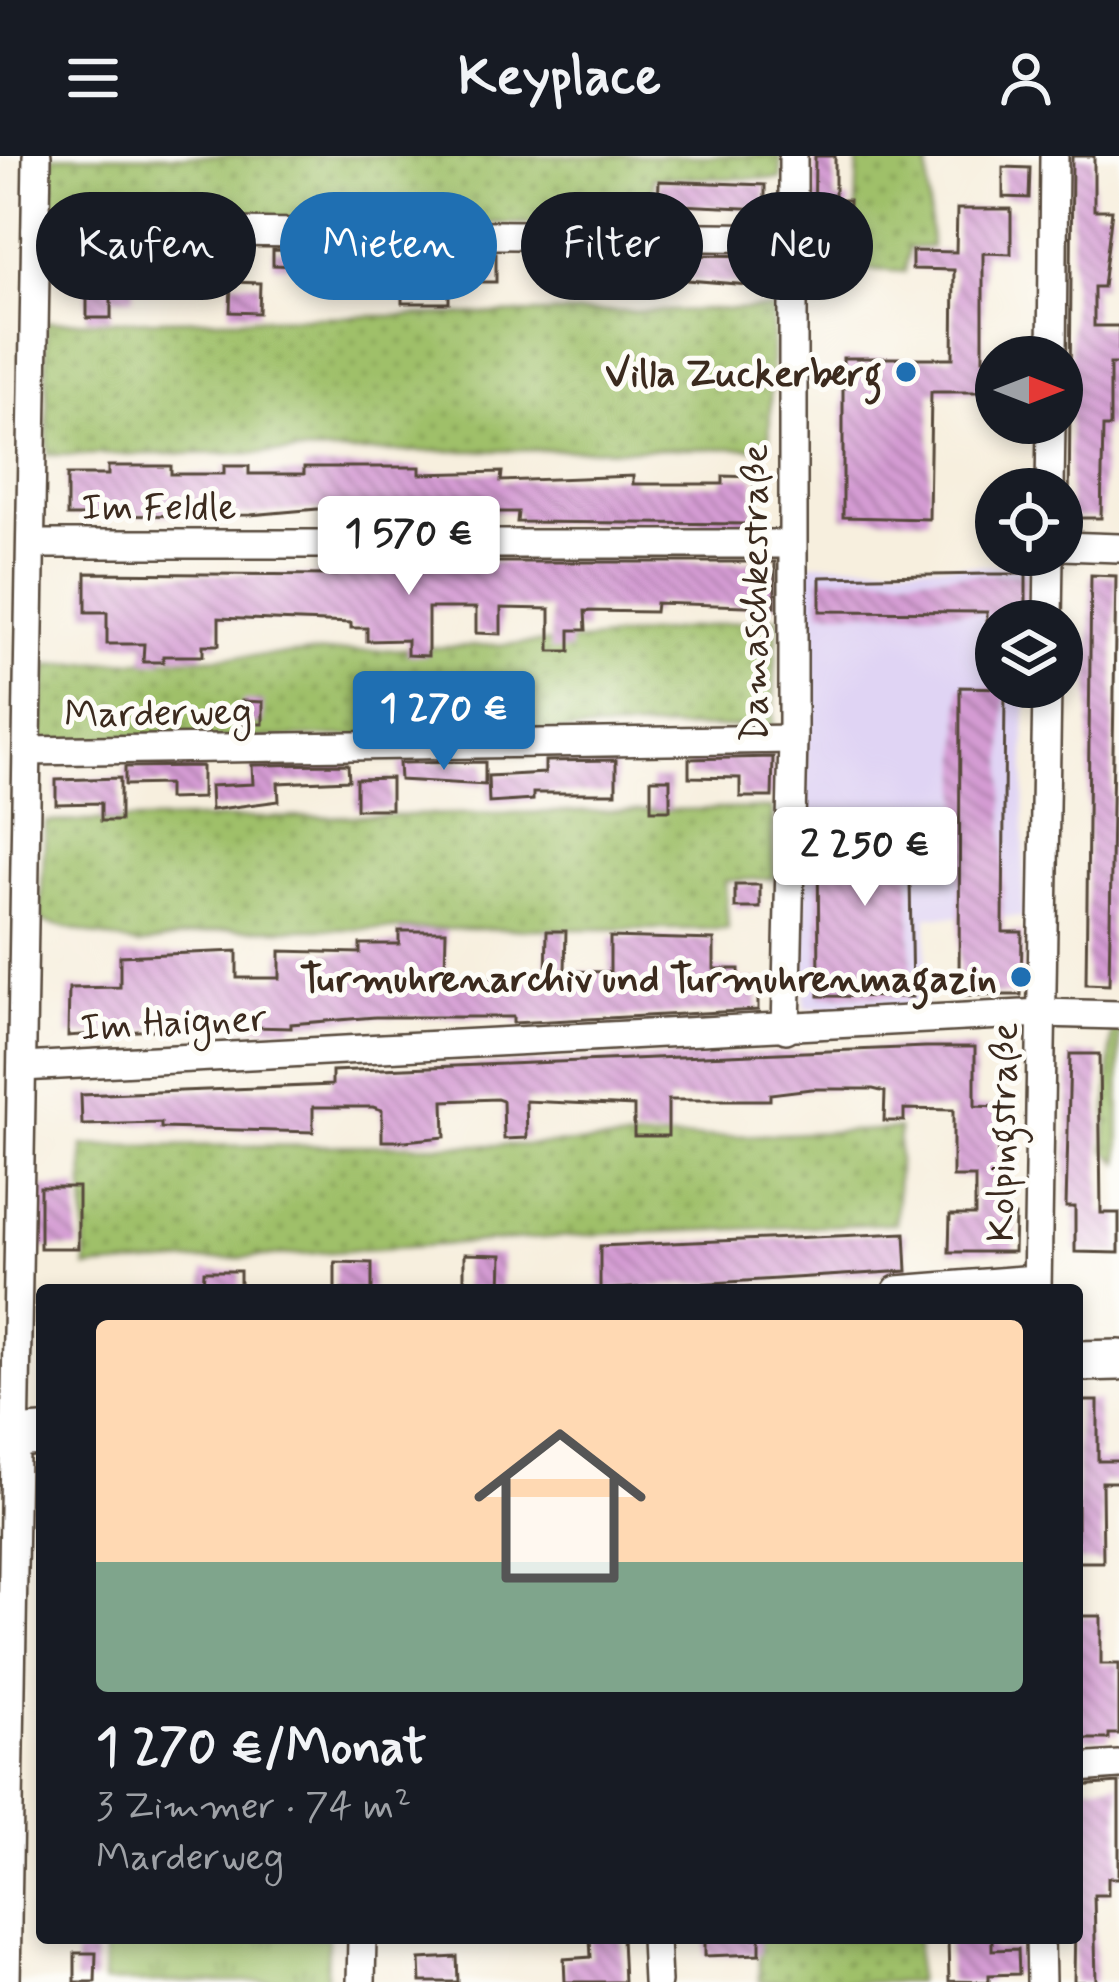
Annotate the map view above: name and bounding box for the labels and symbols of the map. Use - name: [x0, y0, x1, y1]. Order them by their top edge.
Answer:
- north arrow: [975, 336, 1083, 444]
- place label: Villa Zuckerberg: [605, 350, 882, 405]
- marker: Villa Zuckerberg: [893, 359, 919, 385]
- street label: Damaschkestraße: [731, 444, 782, 742]
- street label: Im Feldle: [81, 483, 237, 534]
- pin: 1 570 €: [298, 496, 520, 598]
- pin: 1 270 €: [333, 671, 555, 773]
- street label: Marderweg: [64, 687, 252, 745]
- pin: 2 250 €: [754, 807, 976, 909]
- place label: Turmuhrenarchiv und Turmuhrenmagazin: [300, 955, 997, 1010]
- marker: Turmuhrenarchiv und Turmuhrenmagazin: [1008, 964, 1034, 990]
- street label: Im Haigner: [79, 994, 269, 1058]
- street label: Kolpingstraße: [977, 1022, 1035, 1243]

